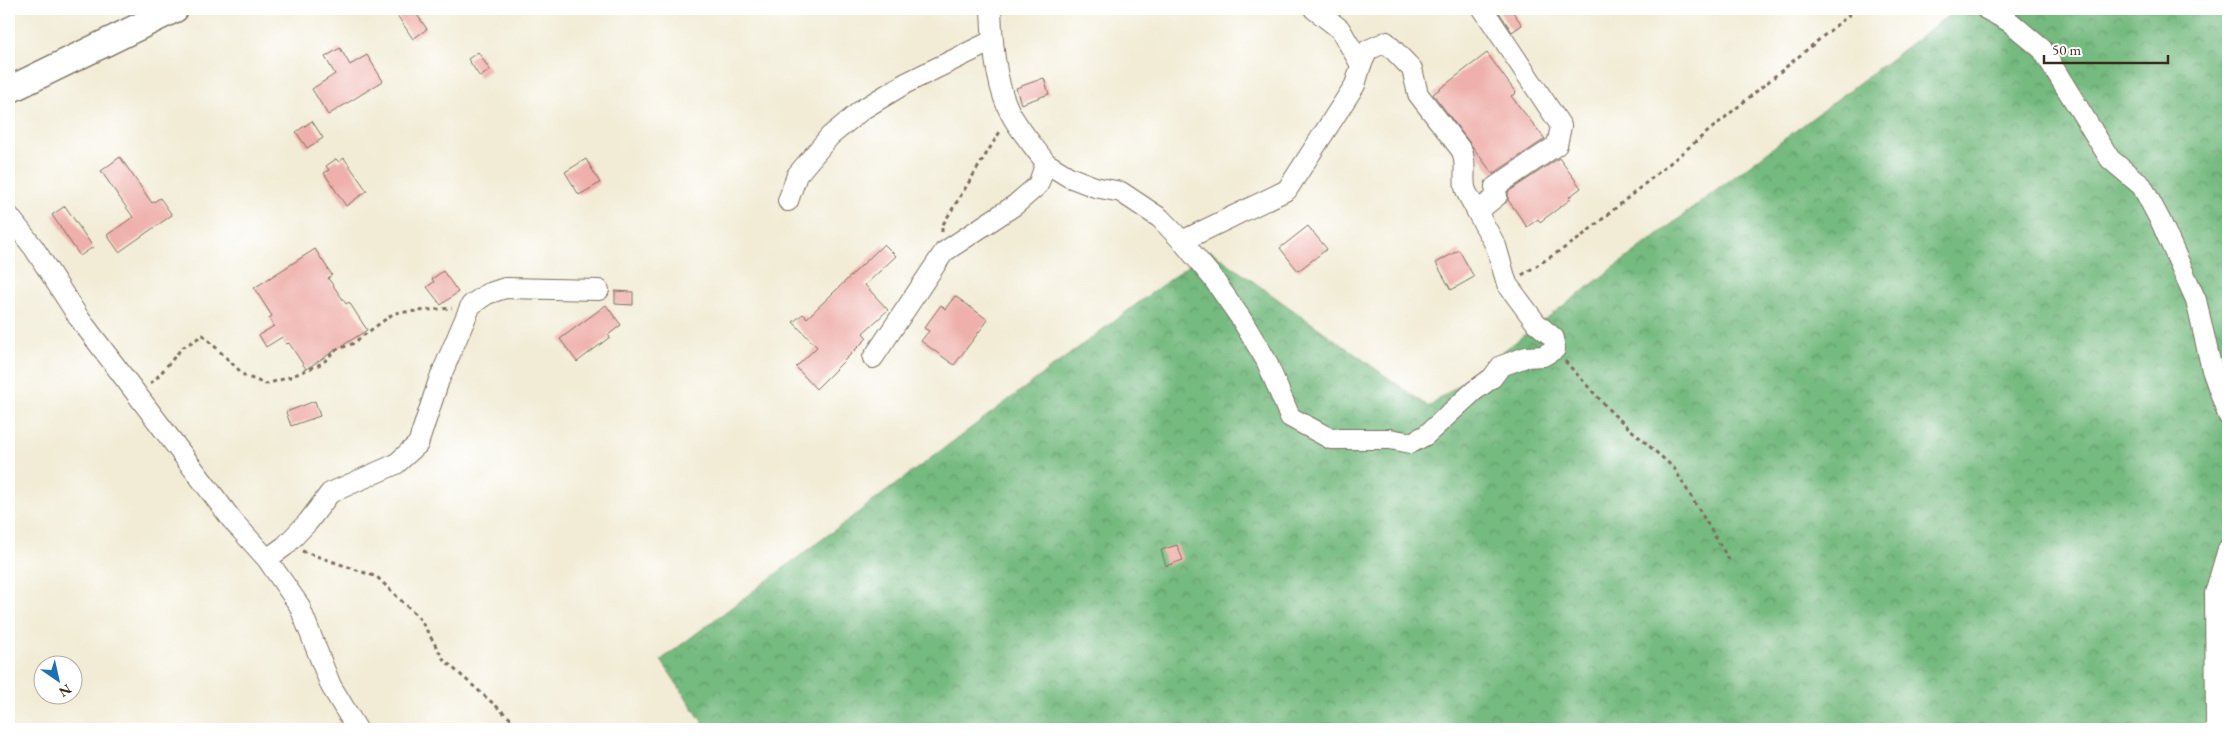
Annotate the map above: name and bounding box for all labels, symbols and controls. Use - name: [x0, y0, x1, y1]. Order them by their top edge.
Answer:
- scale bar: [2044, 32, 2168, 64]
- text: 50 m: [2052, 40, 2081, 59]
- north arrow: [32, 656, 82, 706]
- text: N: [55, 680, 75, 702]

